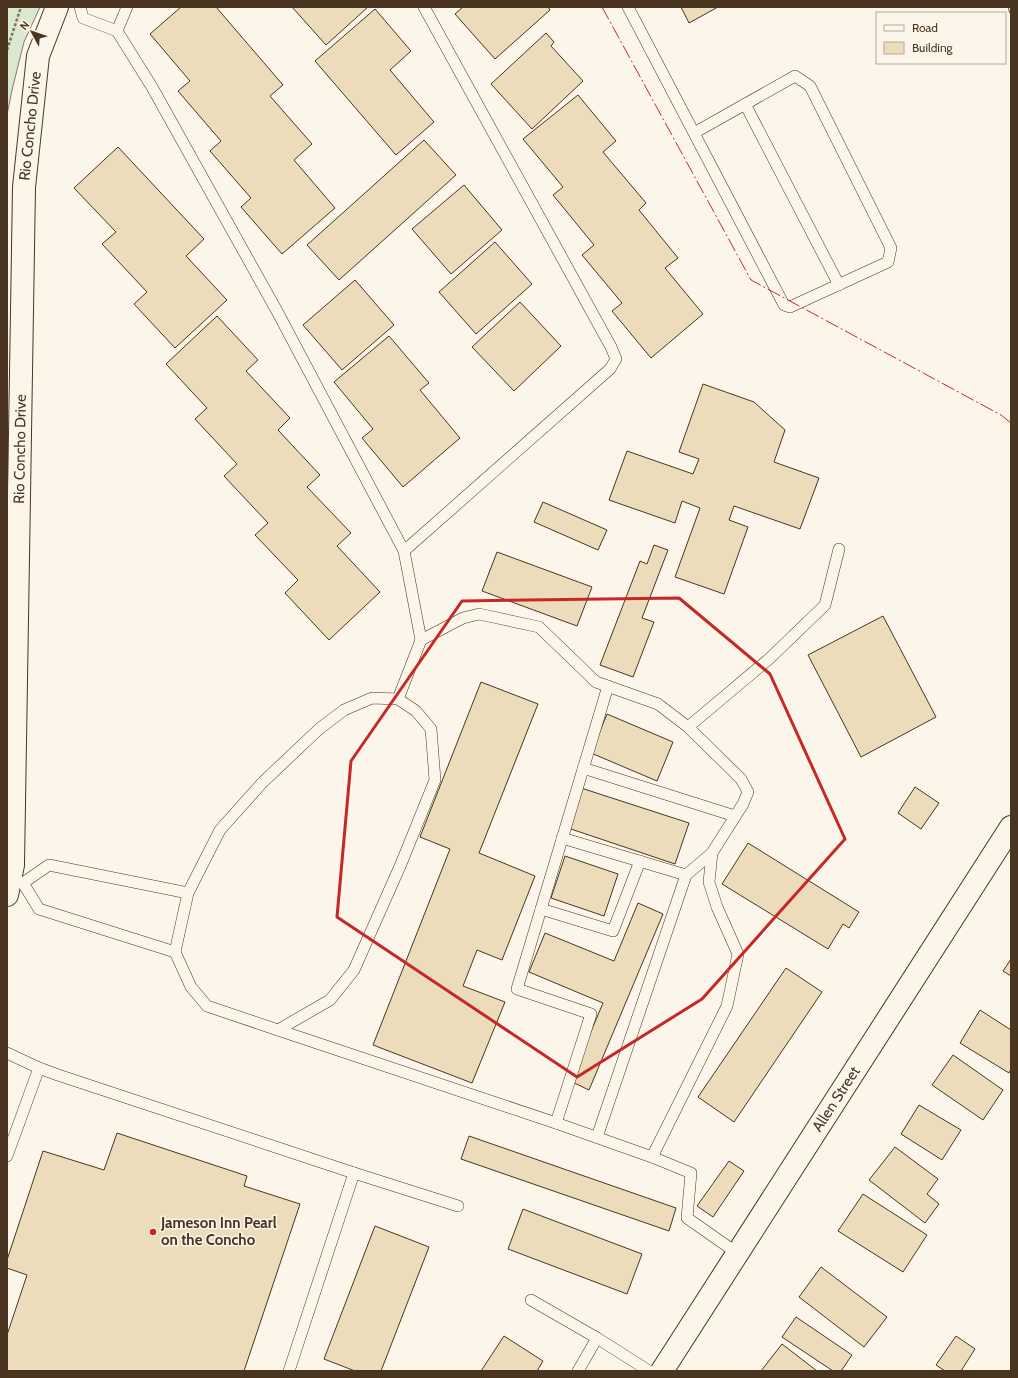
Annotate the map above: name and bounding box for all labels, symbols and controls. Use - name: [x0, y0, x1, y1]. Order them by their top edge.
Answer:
- north arrow: [12, 12, 52, 52]
- legend: [876, 12, 1006, 64]
- text: N: [16, 18, 32, 33]
- text: Road: [912, 20, 938, 35]
- text: Building: [912, 40, 954, 55]
- street label: Rio Concho Drive: [15, 70, 45, 181]
- street label: Rio Concho Drive: [10, 394, 30, 504]
- street label: Allen Street: [808, 1063, 864, 1135]
- place label: Jameson Inn Pearl on the Concho: [160, 1214, 277, 1249]
- marker: Jameson Inn Pearl on the Concho: [148, 1227, 158, 1237]

